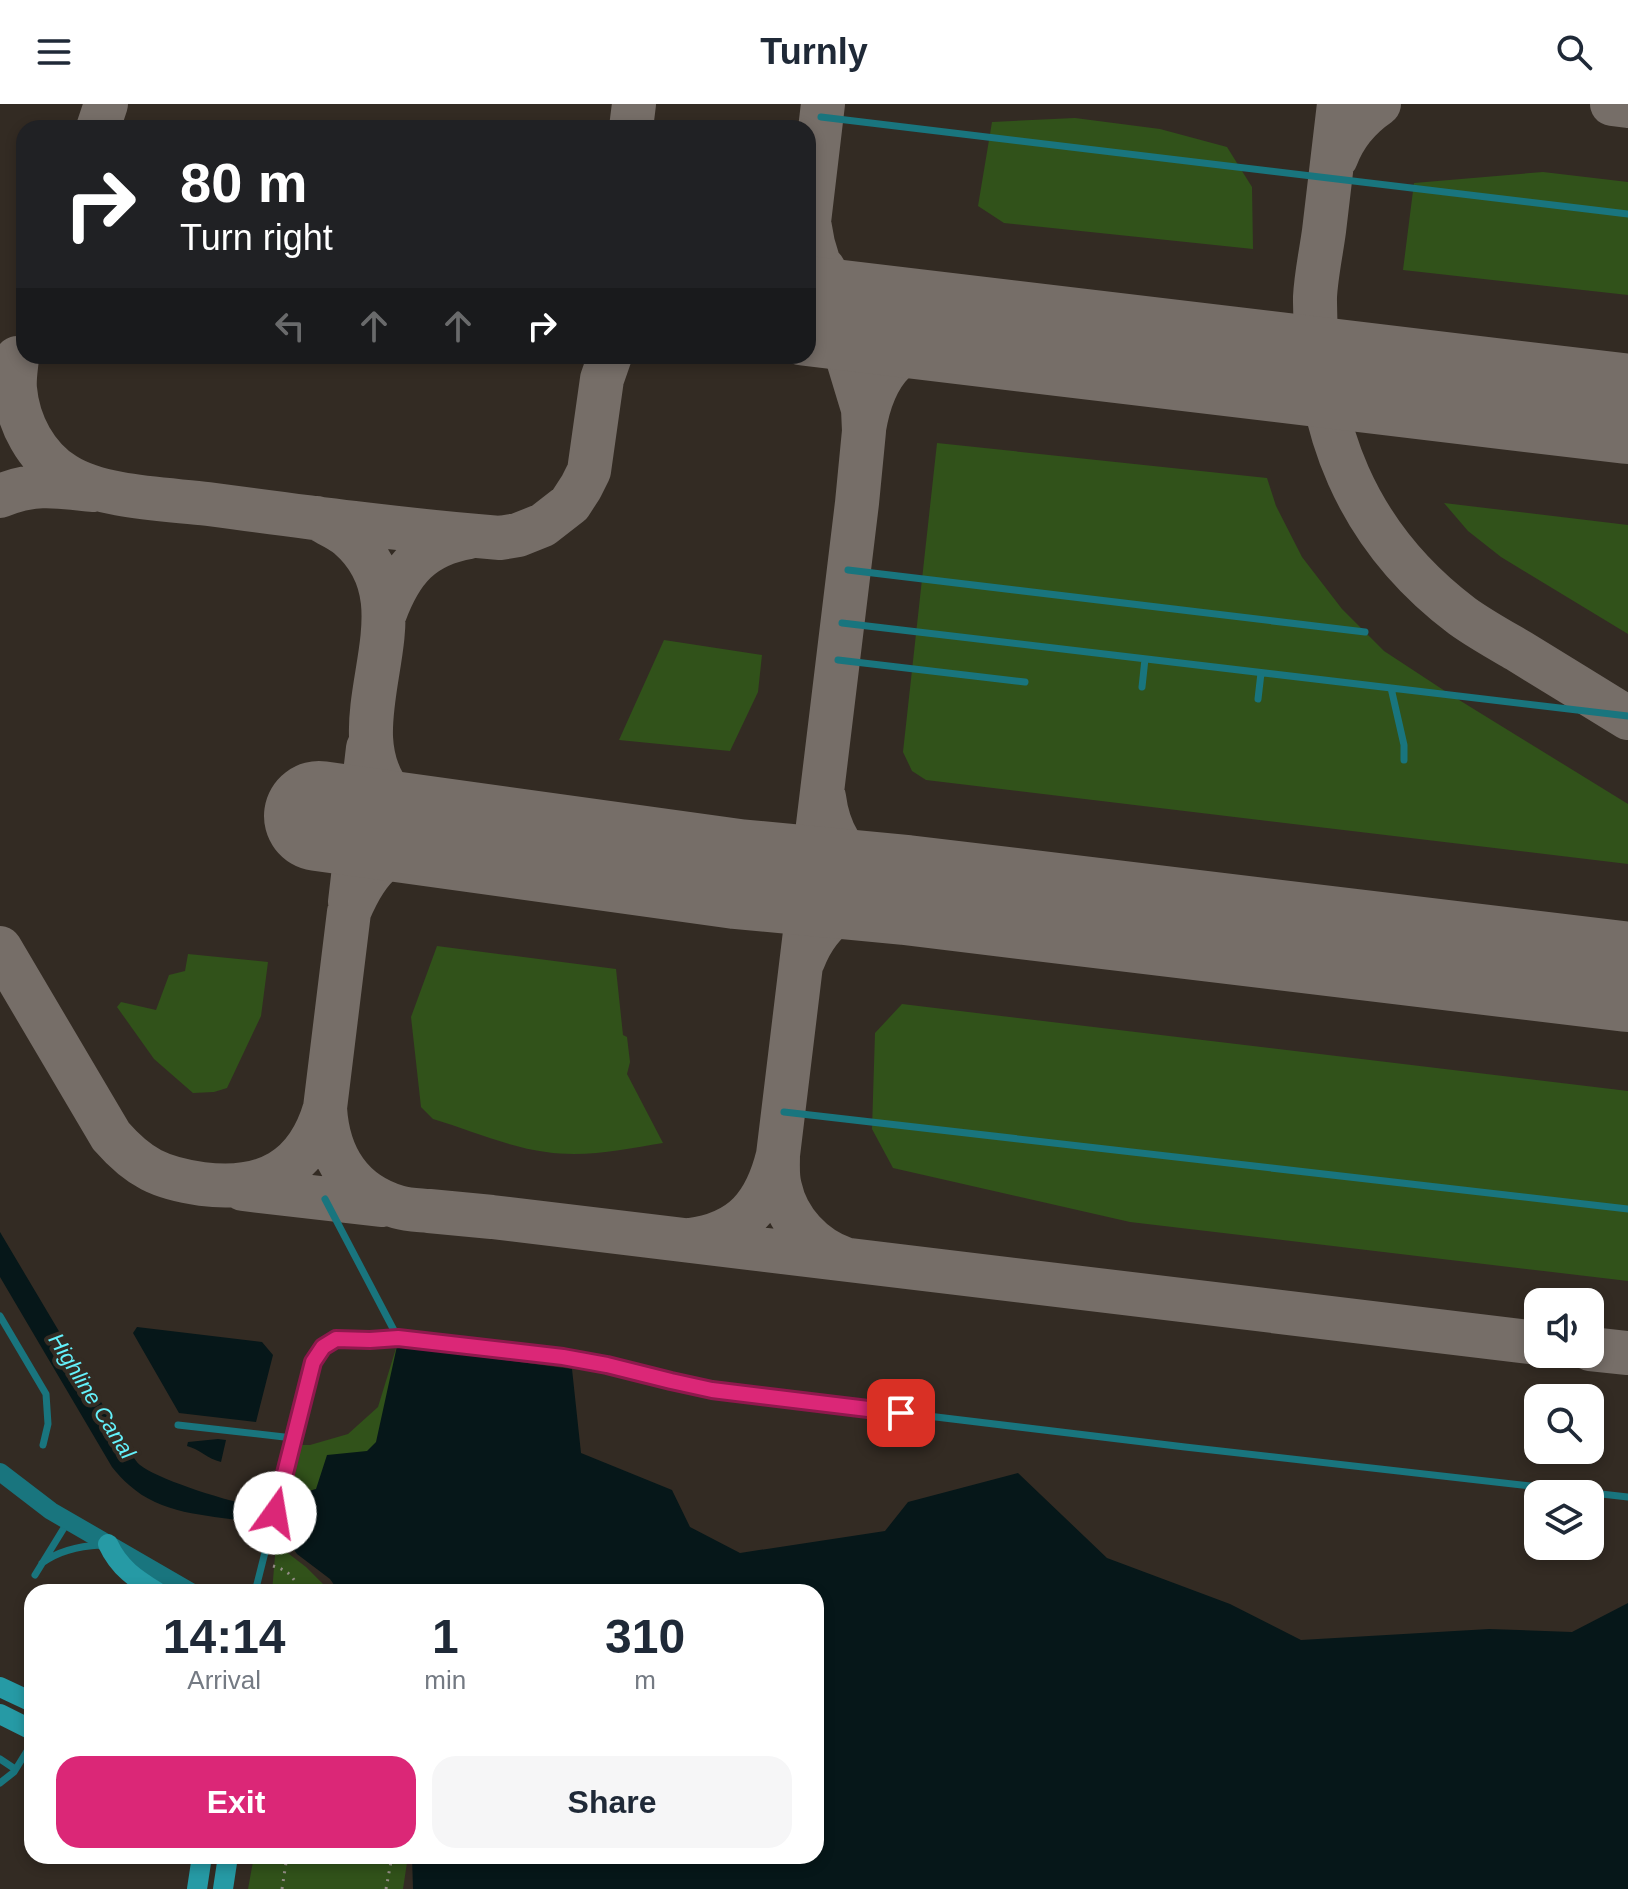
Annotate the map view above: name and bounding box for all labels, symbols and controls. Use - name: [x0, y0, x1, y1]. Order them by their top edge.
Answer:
- icon: menu: [32, 30, 76, 74]
- icon: search: [1552, 30, 1596, 74]
- text: Turnly: [760, 31, 868, 72]
- text: 80 m: [180, 151, 308, 214]
- icon: right: [48, 152, 152, 256]
- text: Turn right: [180, 217, 333, 258]
- icon: left: [268, 304, 312, 348]
- icon: ahead: [352, 304, 396, 348]
- icon: ahead: [436, 304, 480, 348]
- icon: right: [520, 304, 564, 348]
- map controls: [1524, 1288, 1604, 1560]
- button: sound: [1524, 1288, 1604, 1368]
- water label: Highline Canal: [43, 1329, 141, 1464]
- pin: [867, 1379, 935, 1447]
- button: search: [1524, 1384, 1604, 1464]
- icon: arrive: [879, 1391, 923, 1435]
- position arrow: [233, 1471, 317, 1555]
- button: layers: [1524, 1480, 1604, 1560]
- text: 14:14: [163, 1610, 286, 1663]
- text: 1: [432, 1610, 459, 1663]
- text: 310: [605, 1610, 685, 1663]
- text: Arrival: [187, 1665, 261, 1695]
- text: min: [424, 1665, 466, 1695]
- text: m: [634, 1665, 656, 1695]
- button: Exit: [56, 1756, 416, 1848]
- button: Share: [432, 1756, 792, 1848]

